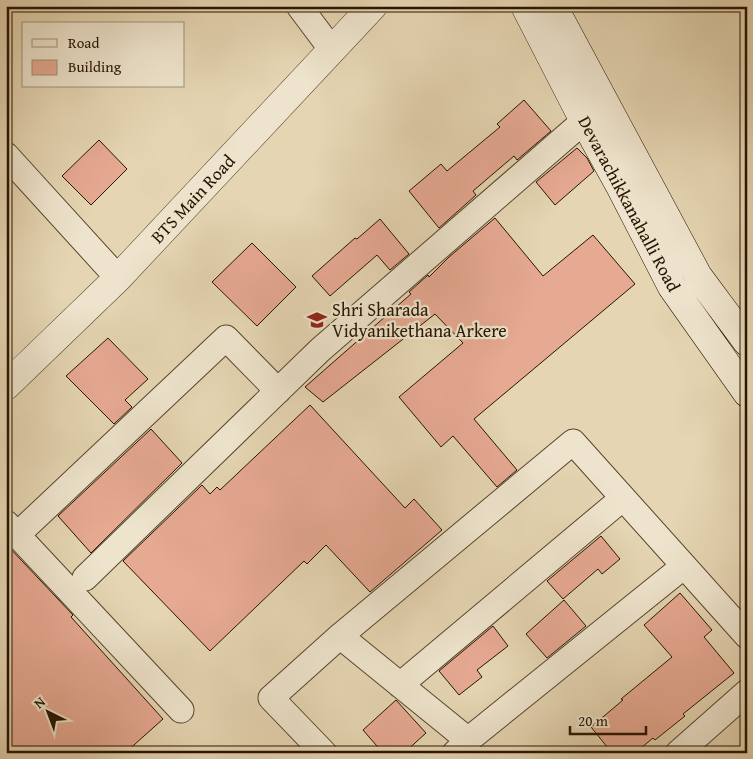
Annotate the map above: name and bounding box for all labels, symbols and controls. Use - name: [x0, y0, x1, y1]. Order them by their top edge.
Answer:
- legend: [22, 22, 185, 88]
- text: Road: [68, 32, 99, 53]
- text: Building: [68, 56, 122, 77]
- street label: Devarachikkanahalli Road: [572, 111, 688, 297]
- street label: BTS Main Road: [144, 148, 241, 249]
- place label: Shri Sharada Vidyanikethana Arkere: [332, 296, 507, 344]
- school or university icon: Shri Sharada Vidyanikethana Arkere: [306, 309, 328, 331]
- north arrow: [22, 686, 72, 736]
- text: N: [29, 691, 50, 713]
- scale bar: [570, 704, 647, 736]
- text: 20 m: [578, 710, 609, 731]

